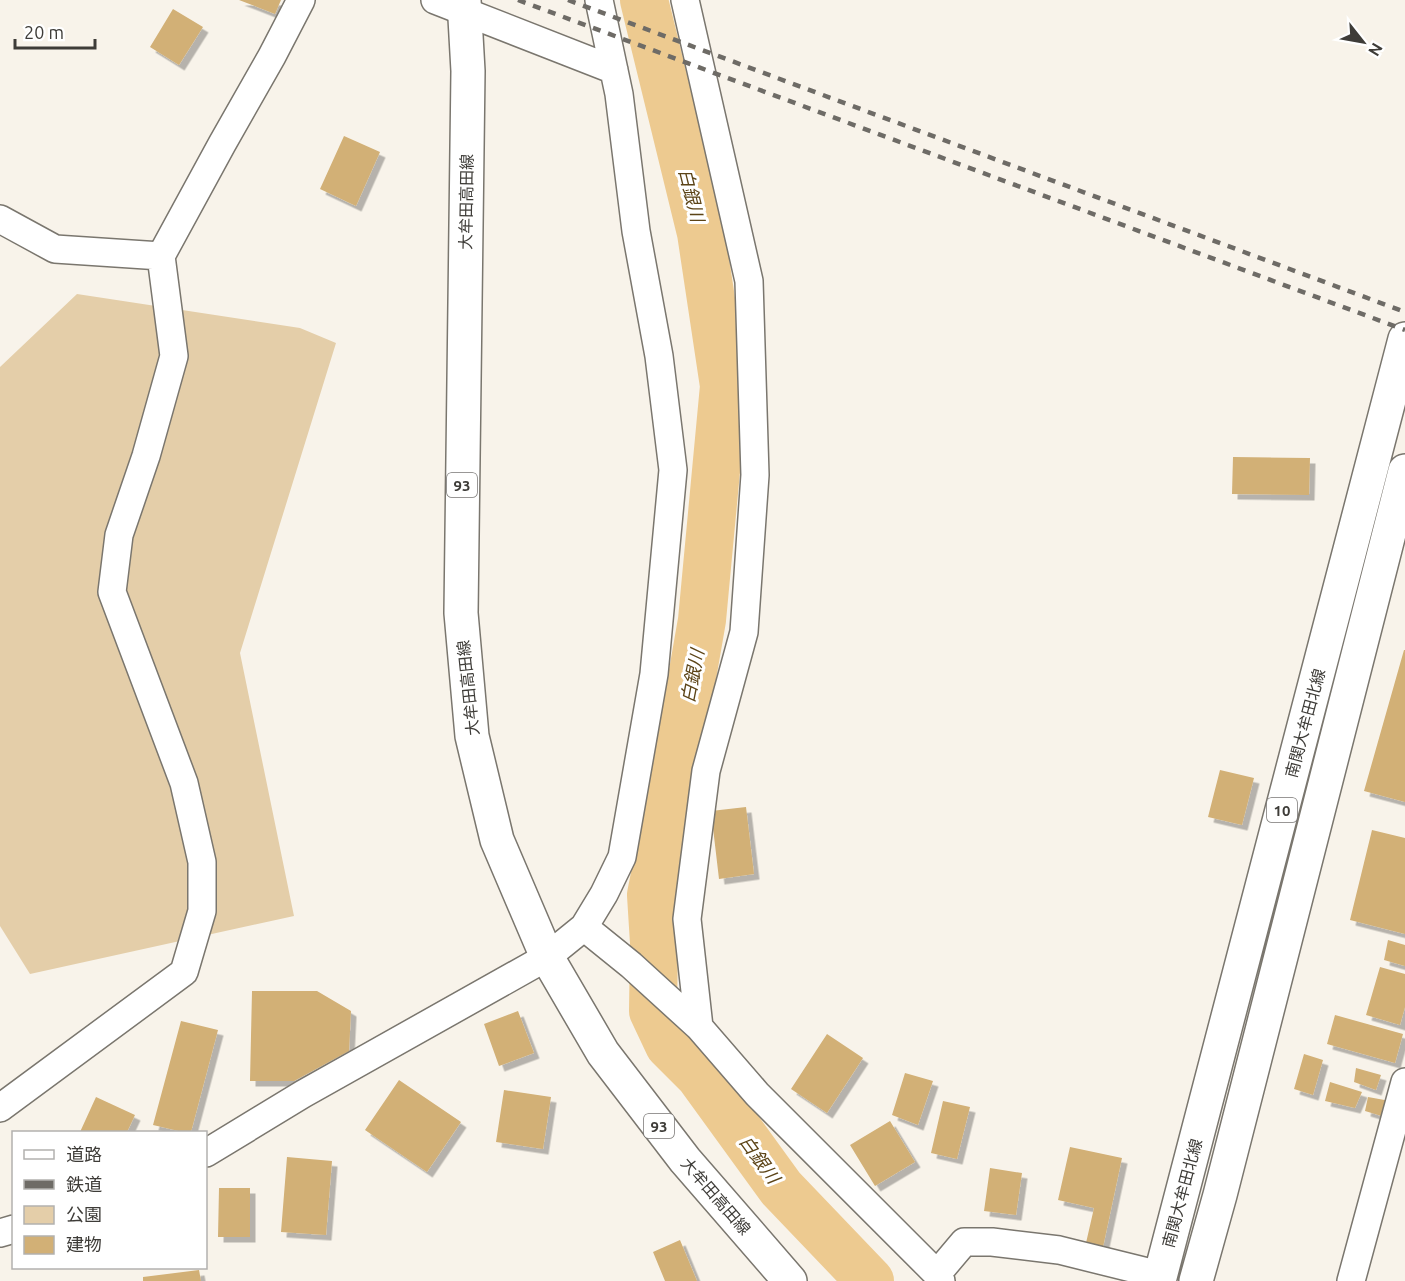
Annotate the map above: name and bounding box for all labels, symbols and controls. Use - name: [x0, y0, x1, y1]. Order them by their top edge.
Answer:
- scale bar: [15, 12, 94, 50]
- north arrow: [1333, 12, 1393, 72]
- text: 20 m: [24, 22, 64, 42]
- text: N: [1365, 40, 1387, 59]
- street label: 大牟田高田線: [456, 154, 476, 250]
- water label: 白銀川: [676, 166, 709, 226]
- road number: 93: [447, 473, 477, 497]
- street label: 大牟田高田線: [454, 639, 482, 737]
- water label: 白銀川: [677, 646, 707, 704]
- street label: 南関大牟田北線: [1282, 667, 1328, 779]
- road number: 10: [1267, 798, 1297, 822]
- road number: 93: [644, 1114, 674, 1138]
- legend: [12, 1131, 207, 1269]
- water label: 白銀川: [736, 1131, 785, 1188]
- street label: 南関大牟田北線: [1159, 1137, 1205, 1249]
- text: 道路: [66, 1144, 102, 1164]
- street label: 大牟田高田線: [678, 1154, 754, 1238]
- text: 鉄道: [66, 1174, 102, 1194]
- text: 公園: [66, 1204, 102, 1224]
- text: 建物: [66, 1234, 102, 1254]

